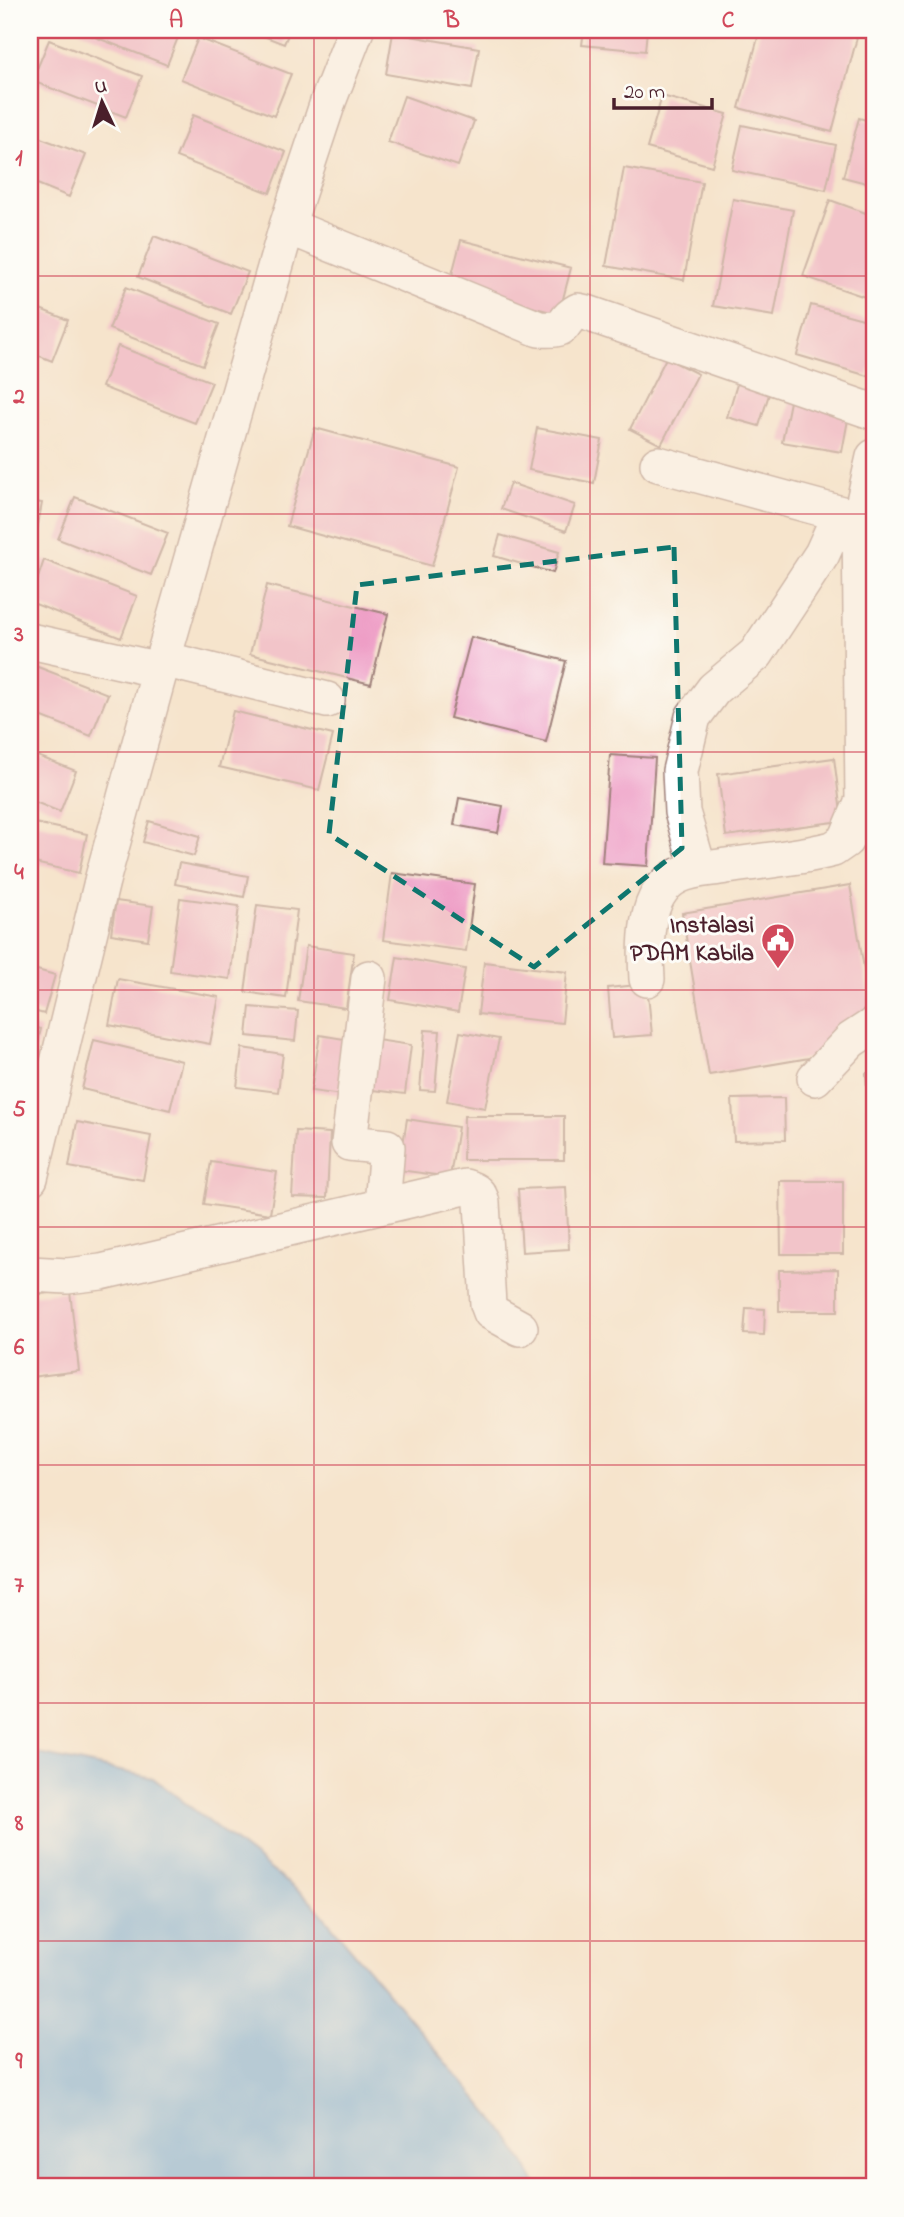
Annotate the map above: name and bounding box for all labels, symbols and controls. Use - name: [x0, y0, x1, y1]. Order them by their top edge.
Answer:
- text: A: [169, 5, 183, 38]
- text: B: [443, 5, 460, 38]
- text: C: [722, 5, 735, 38]
- north arrow: [66, 66, 136, 136]
- scale bar: [614, 66, 712, 110]
- text: U: [94, 74, 108, 101]
- text: 20 m: [624, 78, 665, 108]
- text: 1: [15, 143, 23, 176]
- text: 2: [12, 381, 25, 414]
- text: 3: [13, 619, 24, 652]
- text: 4: [14, 857, 24, 890]
- place label: Instalasi PDAM Kabila: [630, 909, 754, 972]
- public building icon: Instalasi PDAM Kabila: [759, 921, 797, 970]
- text: 5: [12, 1094, 26, 1127]
- text: 6: [14, 1332, 25, 1365]
- text: 7: [14, 1570, 24, 1603]
- text: 8: [14, 1808, 24, 1841]
- text: 9: [15, 2046, 24, 2079]

